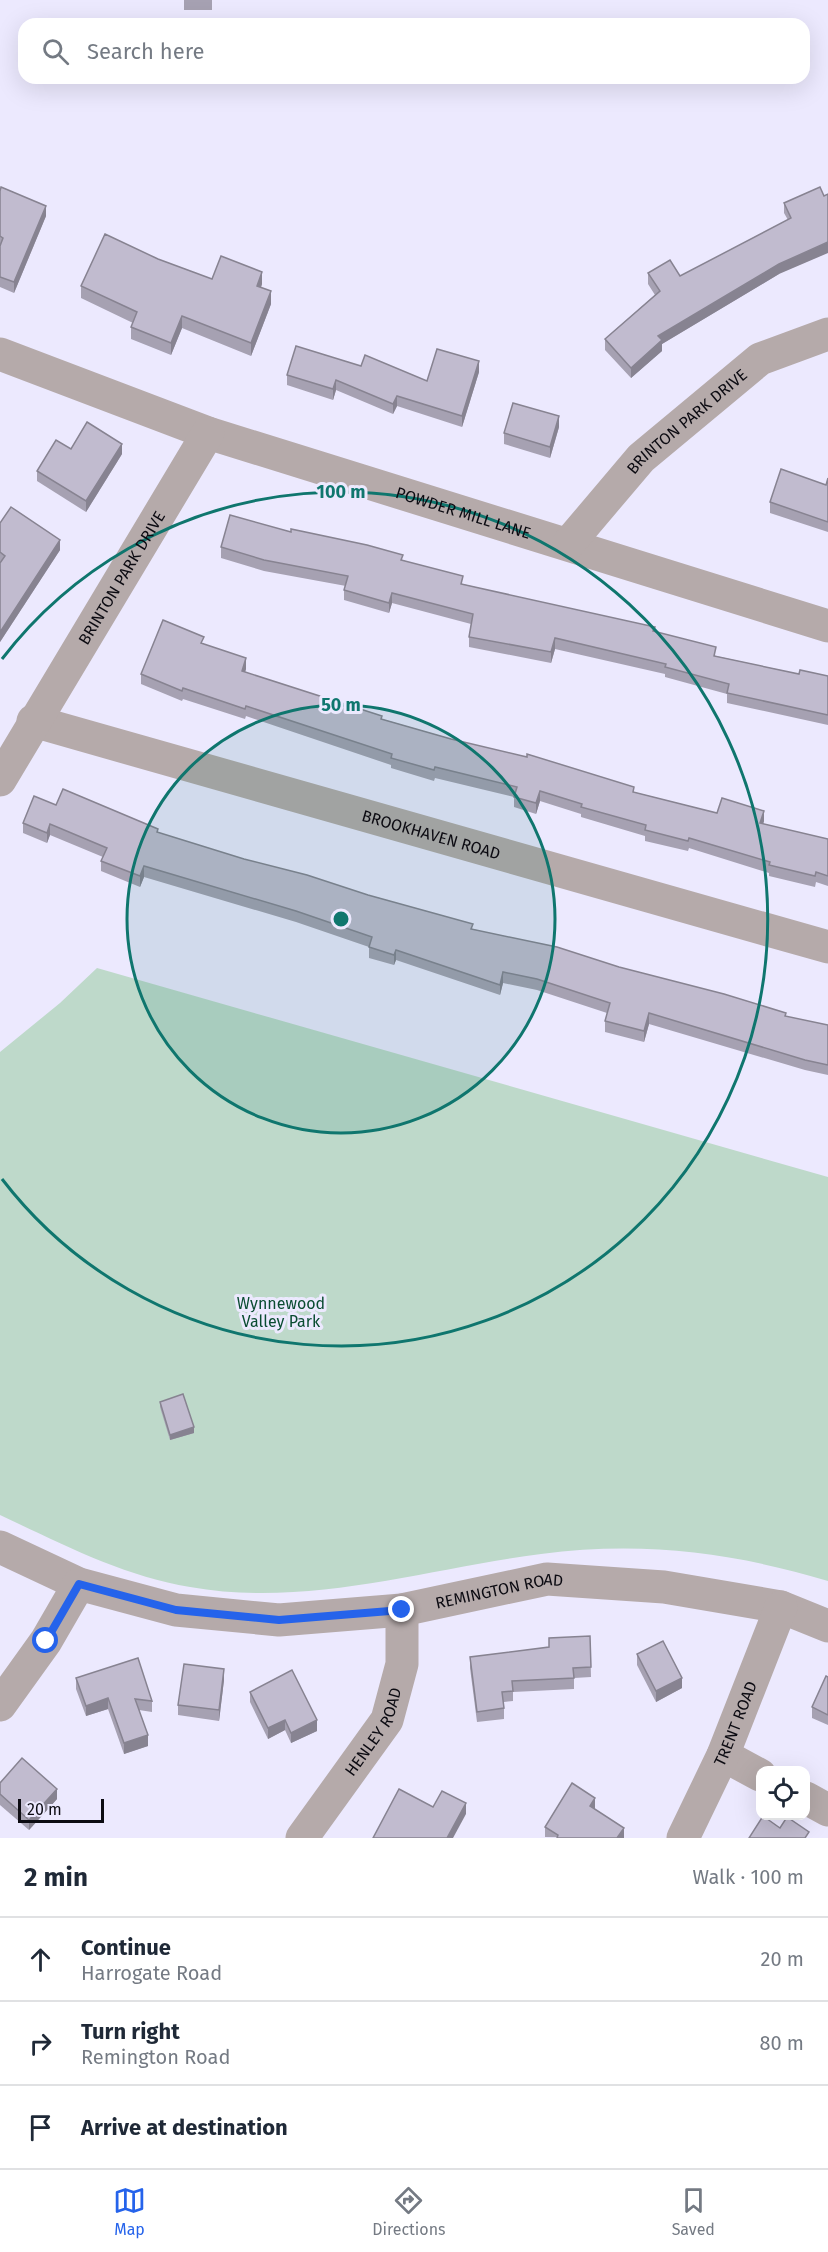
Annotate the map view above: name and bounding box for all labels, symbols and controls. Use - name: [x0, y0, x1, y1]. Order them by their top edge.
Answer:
- search box: [18, 18, 810, 84]
- icon: search: [39, 35, 72, 68]
- text: Search here: [87, 38, 205, 65]
- street label: BRINTON PARK DRIVE: [622, 365, 751, 477]
- text: 100 m: [317, 481, 365, 503]
- street label: POWDER MILL LANE: [394, 483, 533, 542]
- street label: BRINTON PARK DRIVE: [74, 507, 169, 648]
- text: 50 m: [321, 694, 361, 716]
- street label: BROOKHAVEN ROAD: [360, 805, 503, 863]
- centre of rings: [331, 909, 351, 929]
- park label: Wynnewood Valley Park: [237, 1294, 325, 1331]
- street label: REMINGTON ROAD: [434, 1569, 564, 1612]
- route end: [388, 1596, 414, 1622]
- route start: [32, 1627, 58, 1653]
- street label: TRENT ROAD: [710, 1678, 761, 1769]
- street label: HENLEY ROAD: [341, 1685, 405, 1779]
- map controls: [756, 1766, 810, 1820]
- button: locate: [756, 1766, 810, 1820]
- scale bar: [18, 1796, 104, 1824]
- text: 20 m: [27, 1800, 62, 1819]
- text: 2 min: [24, 1862, 88, 1893]
- text: Walk · 100 m: [692, 1865, 804, 1889]
- text: Continue: [81, 1934, 171, 1961]
- icon: ahead: [24, 1943, 57, 1976]
- text: 20 m: [761, 1947, 804, 1971]
- text: Harrogate Road: [81, 1961, 222, 1985]
- text: Turn right: [81, 2018, 180, 2045]
- icon: right: [24, 2027, 57, 2060]
- text: 80 m: [759, 2031, 804, 2055]
- text: Remington Road: [81, 2045, 230, 2069]
- icon: arrive: [24, 2111, 57, 2144]
- text: Arrive at destination: [81, 2114, 288, 2141]
- tab: Map: [113, 2184, 146, 2239]
- tab: Directions: [372, 2184, 446, 2239]
- tab: Saved: [672, 2184, 715, 2239]

